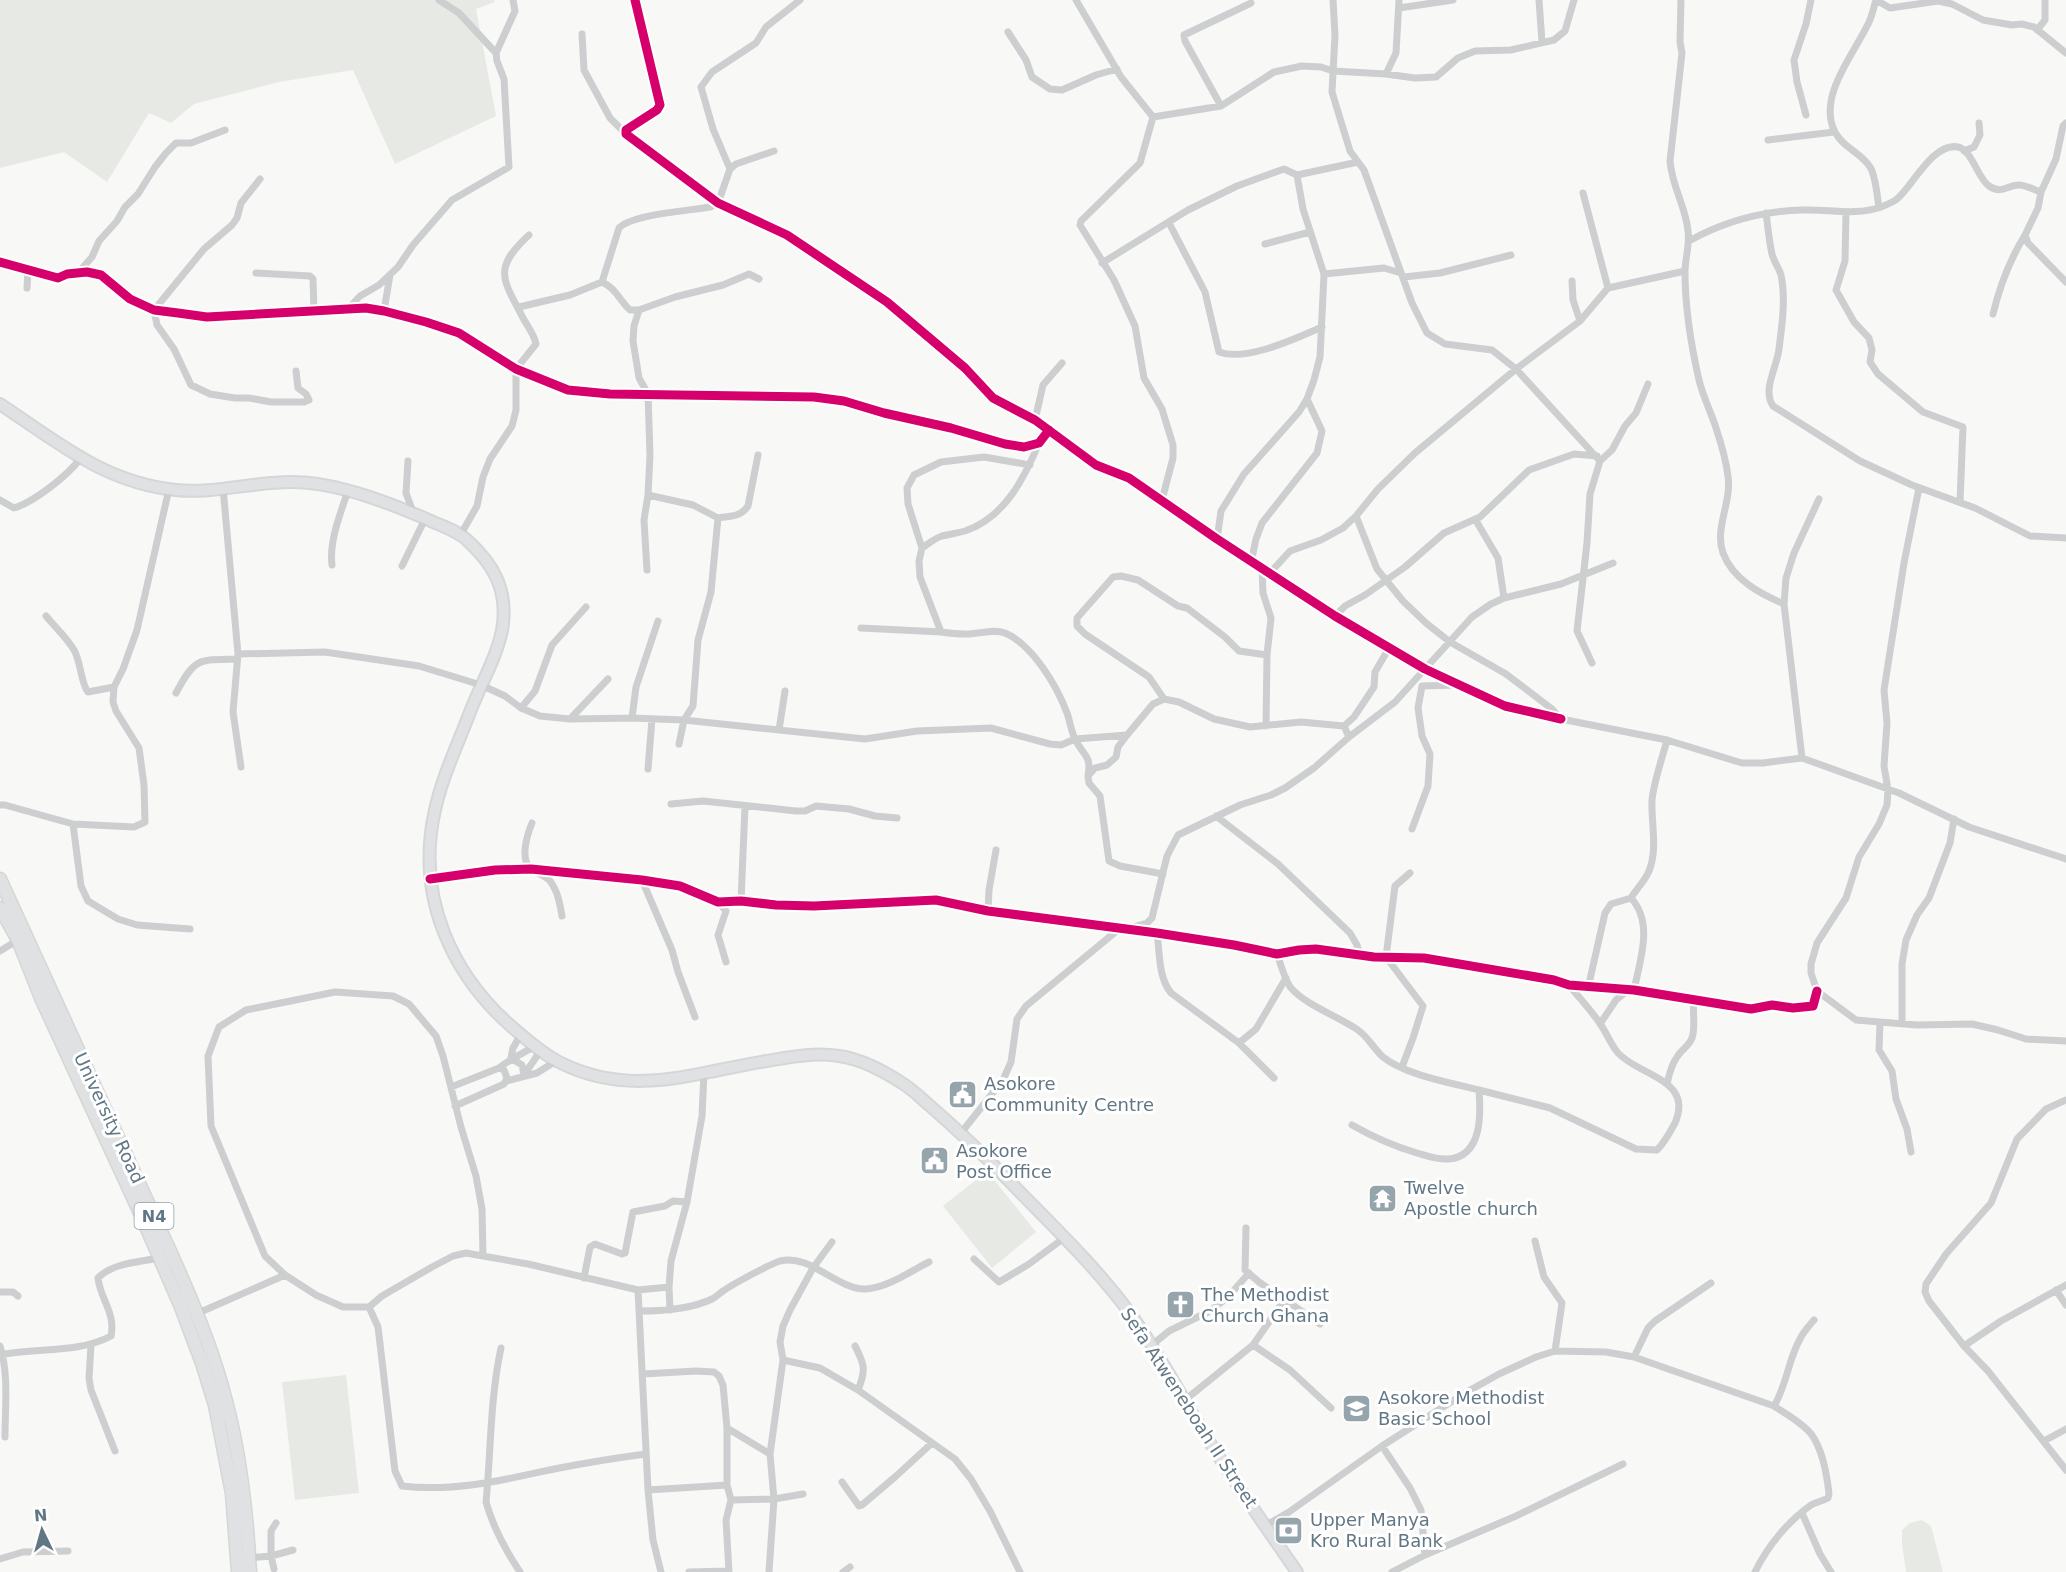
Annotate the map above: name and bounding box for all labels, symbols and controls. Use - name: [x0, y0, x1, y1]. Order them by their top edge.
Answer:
- street label: University Road: [70, 1049, 149, 1186]
- place label: Asokore Community Centre: [984, 1073, 1154, 1115]
- public building icon: Asokore Community Centre: [947, 1078, 979, 1110]
- place label: Asokore Post Office: [956, 1140, 1052, 1182]
- public building icon: Asokore Post Office: [919, 1145, 951, 1177]
- place label: Twelve Apostle church: [1403, 1177, 1538, 1219]
- temple icon: Twelve Apostle church: [1367, 1182, 1399, 1214]
- road number: N4: [134, 1203, 174, 1229]
- place label: The Methodist Church Ghana: [1200, 1284, 1329, 1326]
- church icon: The Methodist Church Ghana: [1164, 1289, 1196, 1321]
- street label: Sefa Atweneboah II Street: [1117, 1304, 1262, 1512]
- place label: Asokore Methodist Basic School: [1378, 1387, 1544, 1429]
- school or university icon: Asokore Methodist Basic School: [1341, 1392, 1373, 1424]
- north arrow: [12, 1500, 72, 1560]
- text: N: [33, 1506, 48, 1526]
- place label: Upper Manya Kro Rural Bank: [1310, 1509, 1444, 1551]
- bank icon: Upper Manya Kro Rural Bank: [1273, 1514, 1305, 1546]

